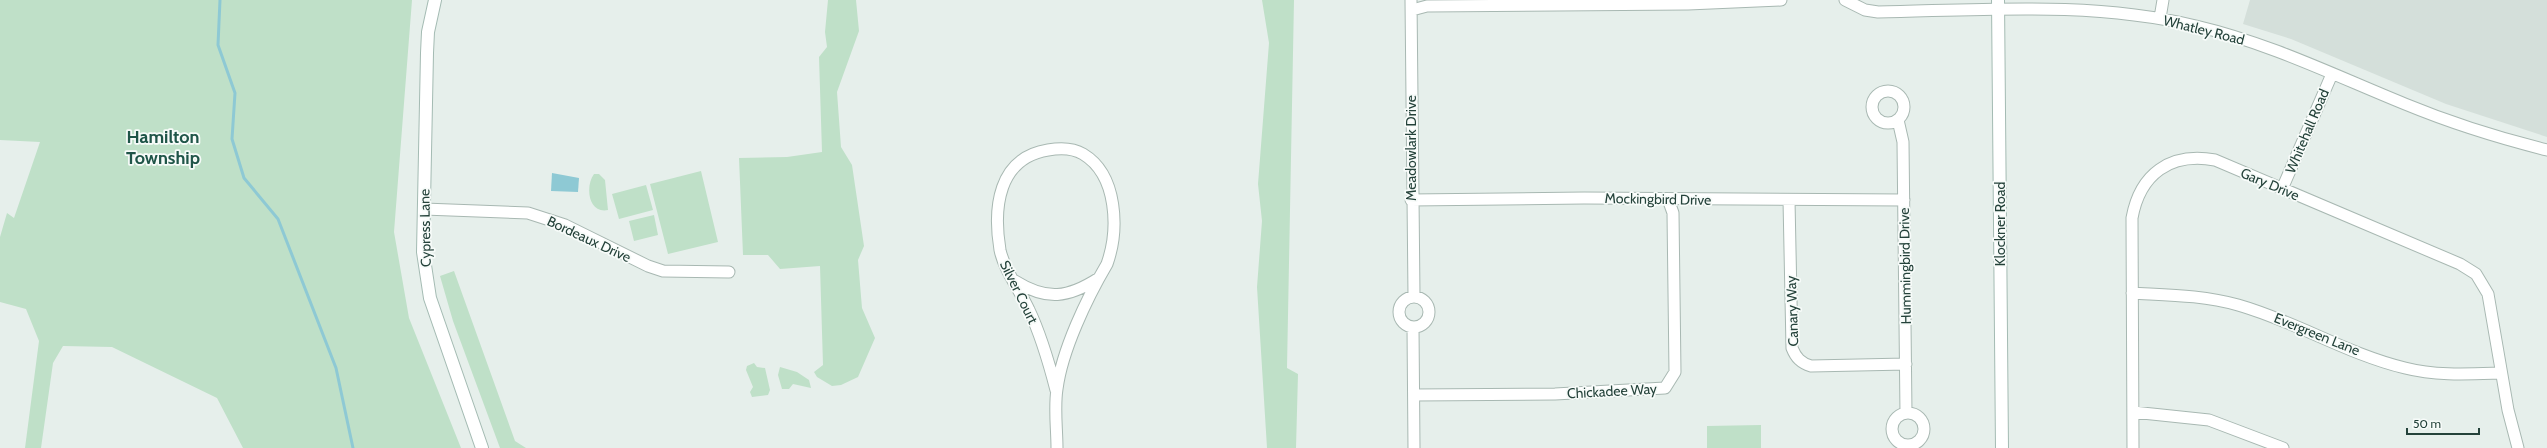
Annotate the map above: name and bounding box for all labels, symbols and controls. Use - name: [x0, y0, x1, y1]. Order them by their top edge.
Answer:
- street label: Whatley Road: [2162, 11, 2246, 49]
- street label: Whitehall Road: [2281, 86, 2333, 176]
- street label: Meadowlark Drive: [1402, 95, 1420, 201]
- district label: Hamilton Township: [126, 126, 200, 169]
- street label: Gary Drive: [2238, 164, 2302, 204]
- street label: Klockner Road: [1991, 182, 2009, 266]
- street label: Cypress Lane: [415, 189, 435, 267]
- street label: Mockingbird Drive: [1605, 189, 1711, 209]
- street label: Hummingbird Drive: [1895, 208, 1915, 324]
- street label: Bordeaux Drive: [544, 212, 634, 266]
- street label: Silver Court: [996, 257, 1042, 327]
- street label: Canary Way: [1782, 275, 1802, 347]
- street label: Evergreen Lane: [2271, 309, 2363, 359]
- street label: Chickadee Way: [1567, 380, 1657, 402]
- scale bar: [2407, 410, 2479, 436]
- text: 50 m: [2413, 416, 2441, 431]

